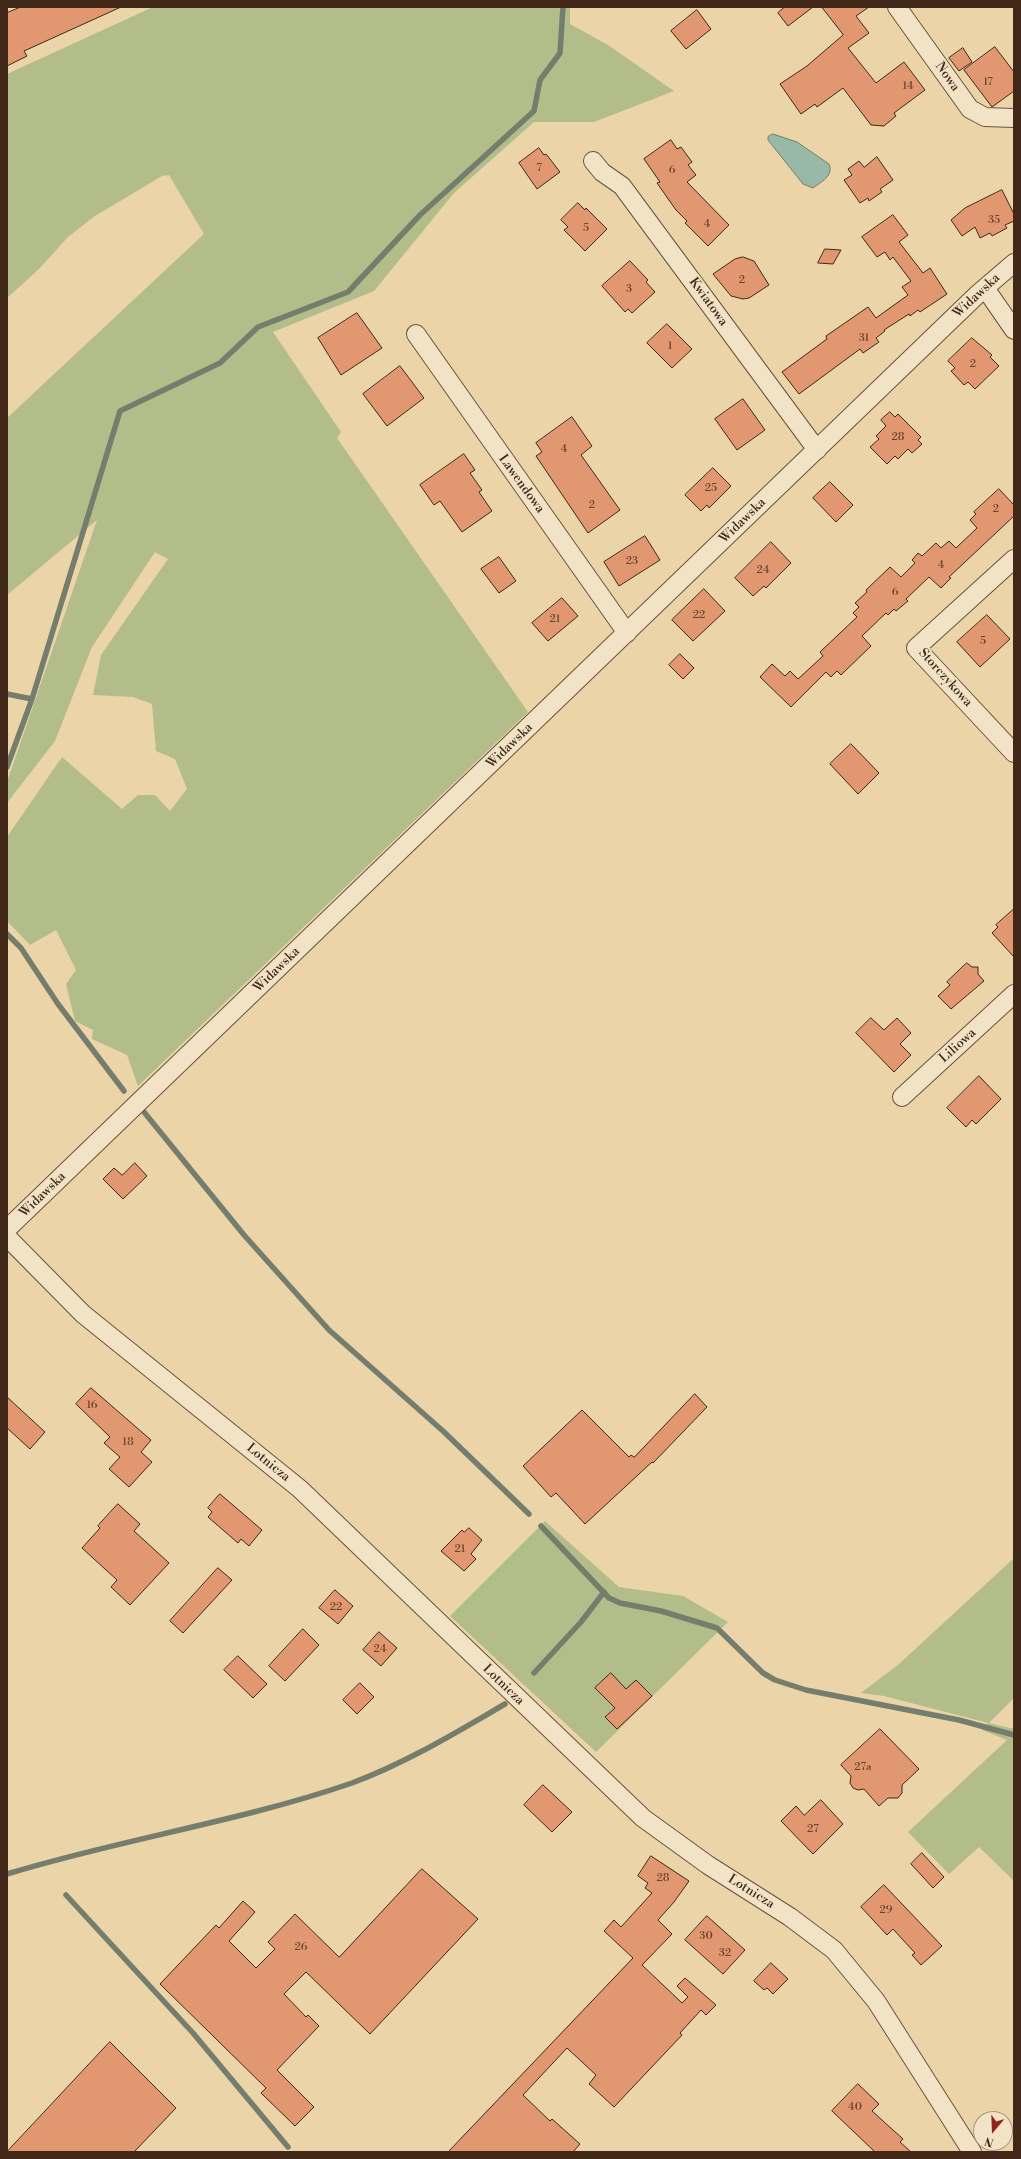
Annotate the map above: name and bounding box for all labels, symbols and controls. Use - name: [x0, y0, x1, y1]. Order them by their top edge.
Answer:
- street label: Nowa: [931, 59, 963, 95]
- house number: 17: [983, 75, 993, 89]
- house number: 14: [903, 79, 913, 93]
- house number: 7: [536, 161, 542, 175]
- house number: 6: [669, 163, 675, 177]
- house number: 35: [988, 213, 1000, 227]
- house number: 4: [704, 217, 710, 231]
- house number: 5: [583, 221, 589, 235]
- street label: Widawska: [950, 270, 1004, 322]
- house number: 2: [739, 273, 745, 287]
- street label: Kwiatowa: [685, 275, 731, 329]
- house number: 3: [626, 282, 632, 296]
- house number: 31: [859, 331, 869, 345]
- house number: 1: [668, 339, 672, 353]
- house number: 2: [970, 357, 976, 371]
- house number: 28: [891, 430, 905, 444]
- house number: 4: [561, 442, 567, 456]
- street label: Lawendowa: [495, 452, 547, 516]
- house number: 25: [705, 481, 717, 495]
- street label: Widawska: [717, 495, 769, 547]
- house number: 2: [589, 498, 595, 512]
- house number: 2: [993, 502, 999, 516]
- house number: 23: [626, 554, 638, 568]
- house number: 4: [938, 558, 944, 572]
- house number: 24: [757, 563, 769, 577]
- house number: 6: [892, 585, 898, 599]
- house number: 22: [693, 608, 705, 622]
- house number: 21: [549, 612, 561, 626]
- house number: 5: [980, 634, 986, 648]
- street label: Storczykowa: [915, 646, 975, 710]
- street label: Widawska: [484, 720, 536, 772]
- street label: Widawska: [251, 944, 303, 996]
- street label: Liliowa: [937, 1026, 979, 1066]
- street label: Widawska: [17, 1169, 69, 1221]
- house number: 16: [86, 1398, 98, 1412]
- house number: 18: [122, 1435, 134, 1449]
- street label: Lotnicza: [243, 1441, 293, 1485]
- house number: 21: [454, 1542, 466, 1556]
- house number: 22: [330, 1600, 342, 1614]
- house number: 24: [374, 1642, 386, 1656]
- street label: Lotnicza: [479, 1661, 527, 1709]
- house number: 27a: [854, 1760, 872, 1774]
- house number: 27: [807, 1822, 819, 1836]
- house number: 28: [656, 1871, 670, 1885]
- street label: Lotnicza: [725, 1872, 777, 1912]
- house number: 29: [880, 1903, 892, 1917]
- house number: 30: [699, 1929, 713, 1943]
- house number: 26: [295, 1940, 307, 1954]
- house number: 32: [719, 1946, 731, 1960]
- house number: 40: [848, 2100, 862, 2114]
- north arrow: [973, 2111, 1013, 2151]
- text: N: [983, 2133, 996, 2149]

